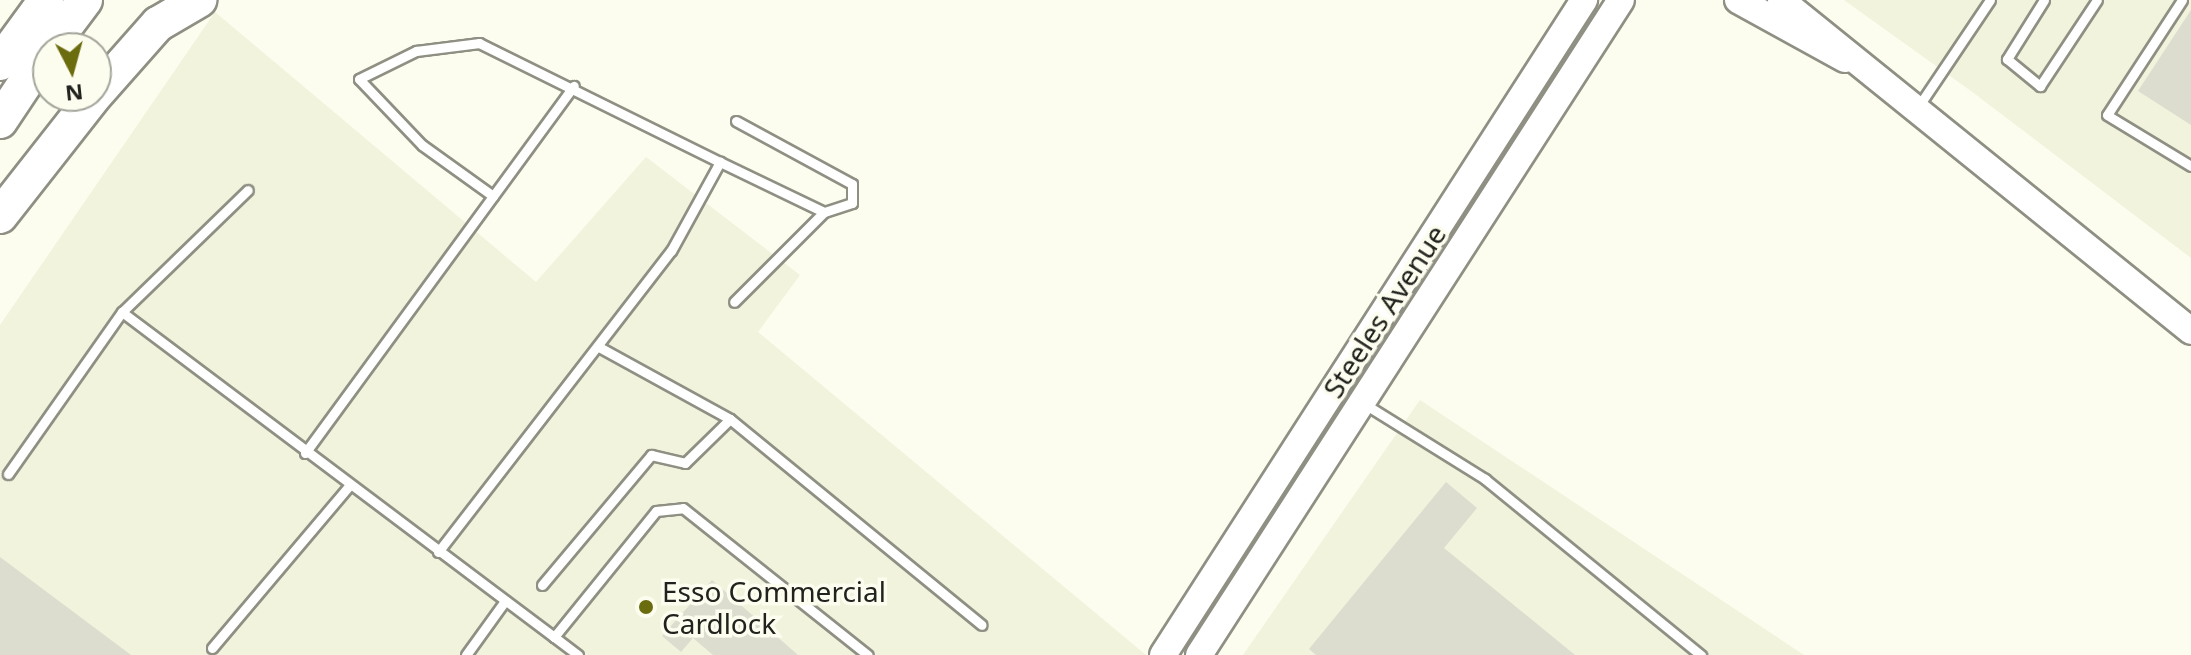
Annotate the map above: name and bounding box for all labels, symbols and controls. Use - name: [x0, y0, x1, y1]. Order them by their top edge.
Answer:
- north arrow: [32, 32, 112, 112]
- text: N: [64, 78, 85, 110]
- street label: Steeles Avenue: [1316, 218, 1452, 404]
- place label: Esso Commercial Cardlock: [662, 574, 886, 640]
- marker: Esso Commercial Cardlock: [637, 598, 655, 616]

